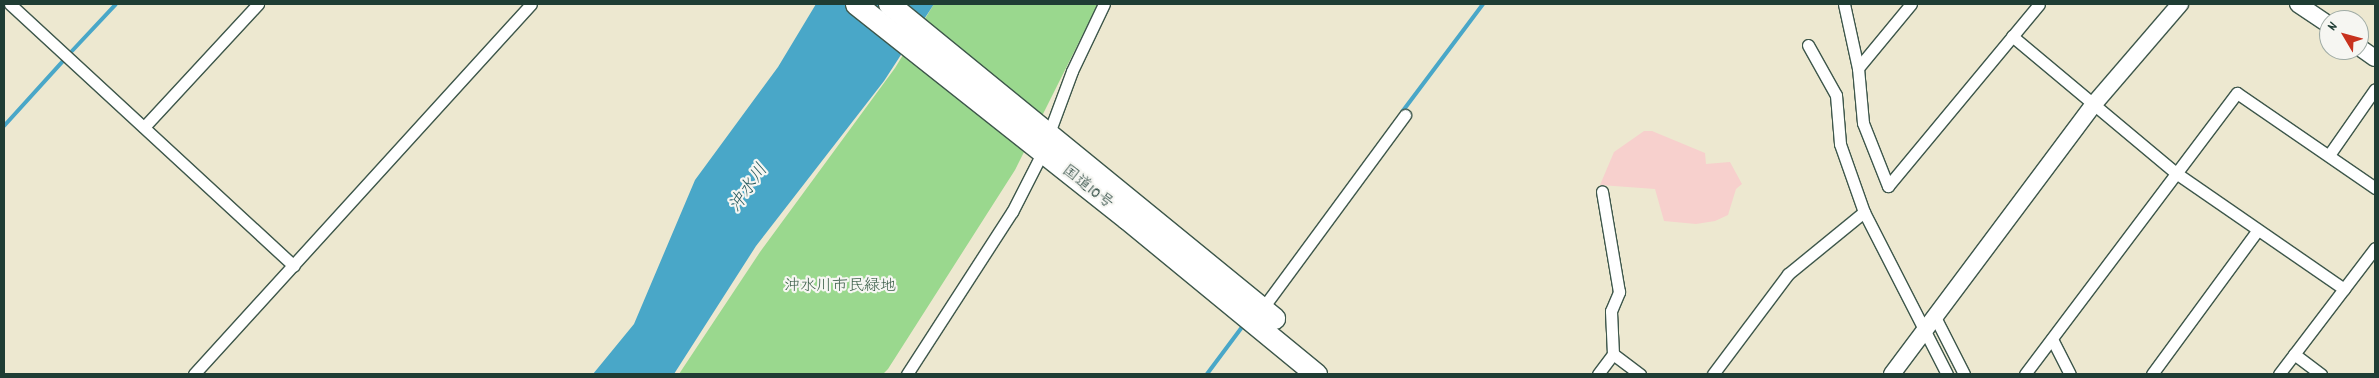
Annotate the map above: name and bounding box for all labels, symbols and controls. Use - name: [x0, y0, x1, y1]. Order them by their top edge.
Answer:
- north arrow: [2319, 10, 2369, 60]
- text: N: [2323, 18, 2343, 35]
- water label: 沖水川: [726, 161, 774, 217]
- street label: 国道10号: [1057, 162, 1117, 214]
- park label: 沖水川市民緑地: [784, 277, 896, 297]

